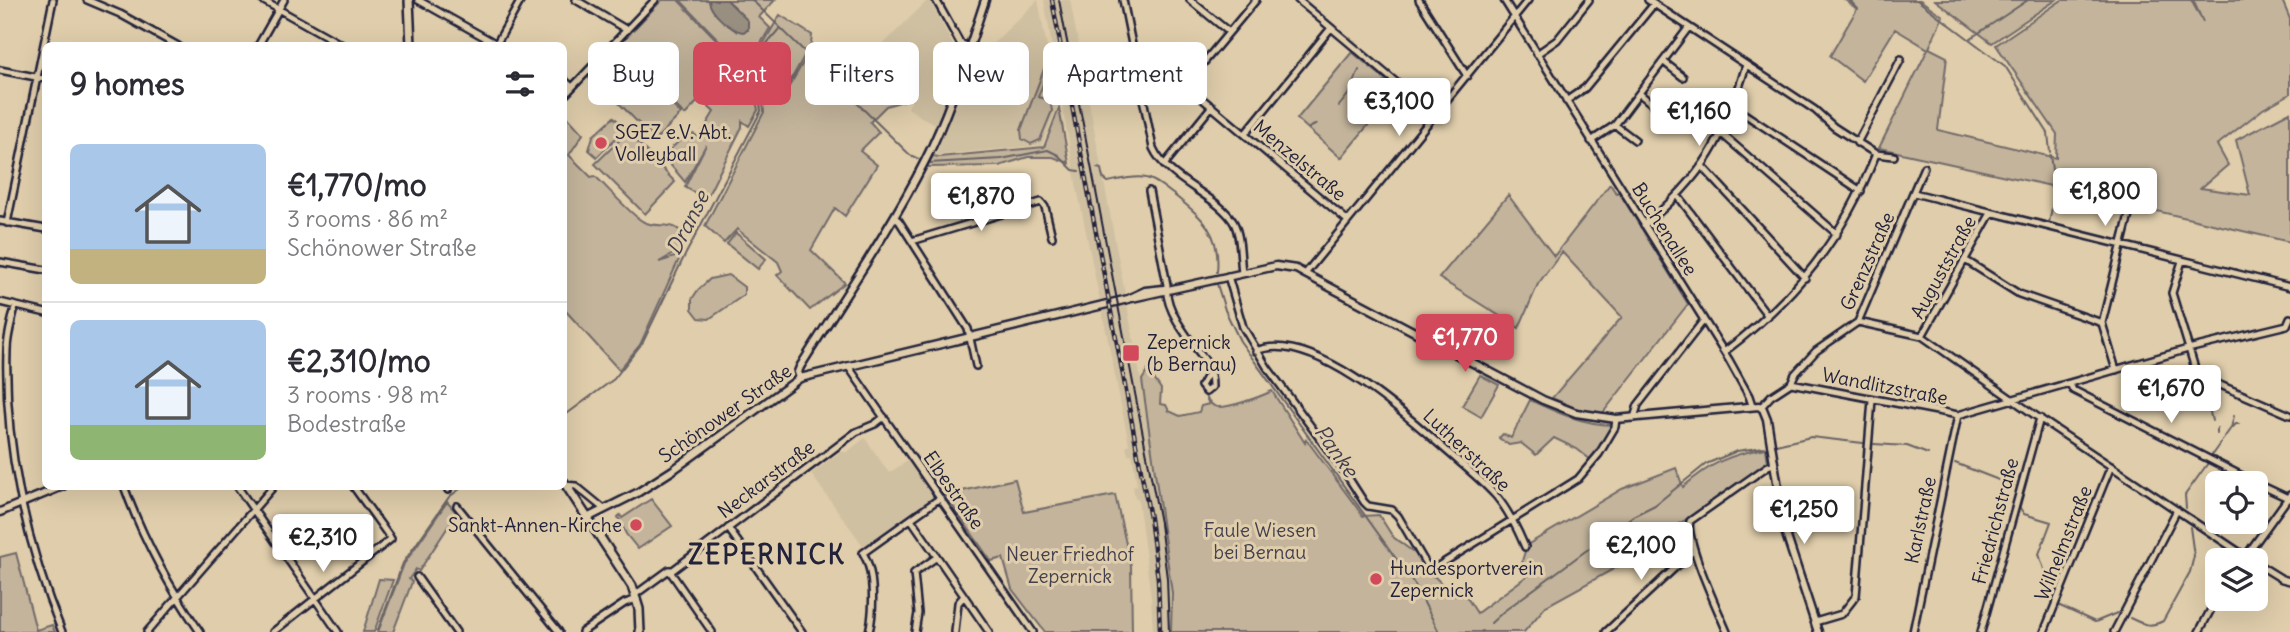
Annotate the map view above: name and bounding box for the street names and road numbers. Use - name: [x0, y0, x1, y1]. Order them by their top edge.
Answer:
- street label: Menzelstraße: [1249, 114, 1351, 206]
- street label: Buchenallee: [1627, 178, 1703, 280]
- street label: Grenzstraße: [1835, 208, 1899, 314]
- street label: Auguststraße: [1905, 211, 1981, 323]
- street label: Schönower Straße: [654, 358, 796, 468]
- street label: Wandlitzstraße: [1820, 362, 1950, 410]
- street label: Lutherstraße: [1418, 404, 1516, 496]
- street label: Neckarstraße: [713, 435, 819, 523]
- street label: Elbestraße: [918, 446, 990, 534]
- street label: Friedrichstraße: [1967, 455, 2023, 587]
- street label: Karlstraße: [1899, 474, 1941, 566]
- street label: Wilhelmstraße: [2029, 482, 2097, 604]

